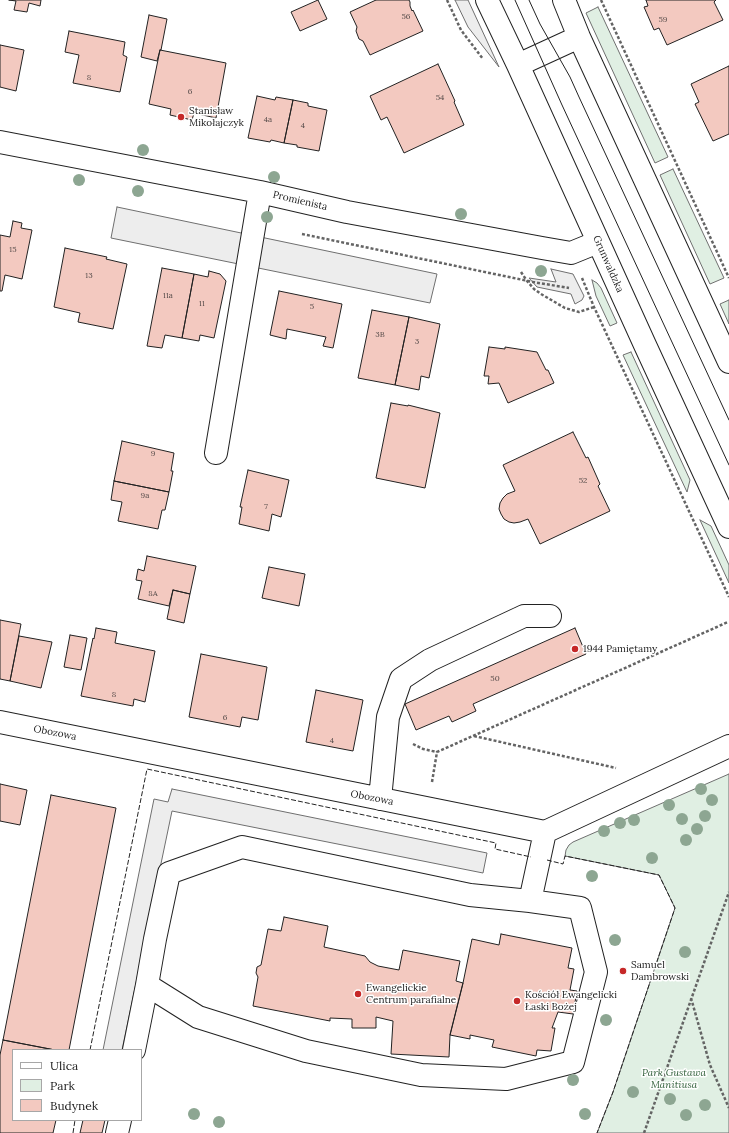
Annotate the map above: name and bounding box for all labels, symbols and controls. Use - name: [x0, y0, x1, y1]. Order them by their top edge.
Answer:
- house number: 56: [402, 12, 410, 22]
- house number: 59: [659, 15, 667, 25]
- house number: 8: [87, 73, 91, 83]
- house number: 6: [188, 87, 192, 97]
- house number: 54: [436, 93, 444, 103]
- place label: Stanisław Mikołajczyk: [189, 105, 244, 128]
- marker: Stanisław Mikołajczyk: [176, 112, 186, 122]
- house number: 4a: [264, 115, 272, 125]
- house number: 4: [301, 121, 305, 131]
- street label: Promienista: [271, 189, 329, 213]
- street label: Grunwaldzka: [590, 234, 626, 294]
- house number: 15: [9, 245, 17, 255]
- house number: 13: [85, 271, 93, 281]
- house number: 11a: [163, 291, 173, 301]
- house number: 11: [199, 299, 205, 309]
- house number: 5: [310, 302, 314, 312]
- house number: 3B: [375, 330, 385, 340]
- house number: 3: [415, 337, 419, 347]
- house number: 9: [151, 449, 155, 459]
- house number: 52: [579, 476, 587, 486]
- house number: 9a: [141, 491, 149, 501]
- house number: 7: [264, 502, 268, 512]
- house number: 8A: [148, 589, 158, 599]
- place label: 1944 Pamiętamy: [583, 643, 657, 655]
- marker: 1944 Pamiętamy: [570, 644, 580, 654]
- house number: 50: [490, 674, 500, 684]
- house number: 8: [112, 690, 116, 700]
- house number: 6: [223, 713, 227, 723]
- street label: Obozowa: [33, 723, 77, 743]
- house number: 4: [330, 736, 334, 746]
- street label: Obozowa: [350, 788, 394, 808]
- place label: Samuel Dambrowski: [631, 959, 689, 982]
- marker: Samuel Dambrowski: [618, 966, 628, 976]
- place label: Ewangelickie Centrum parafialne: [366, 982, 456, 1006]
- marker: Ewangelickie Centrum parafialne: [353, 989, 363, 999]
- place label: Kościół Ewangelicki Łaski Bożej: [525, 989, 617, 1012]
- marker: Kościół Ewangelicki Łaski Bożej: [512, 996, 522, 1006]
- legend: [12, 1049, 142, 1121]
- text: Ulica: [50, 1058, 78, 1073]
- park label: Park Gustawa Manitiusa: [642, 1067, 706, 1090]
- text: Park: [50, 1078, 75, 1093]
- text: Budynek: [50, 1098, 98, 1113]

